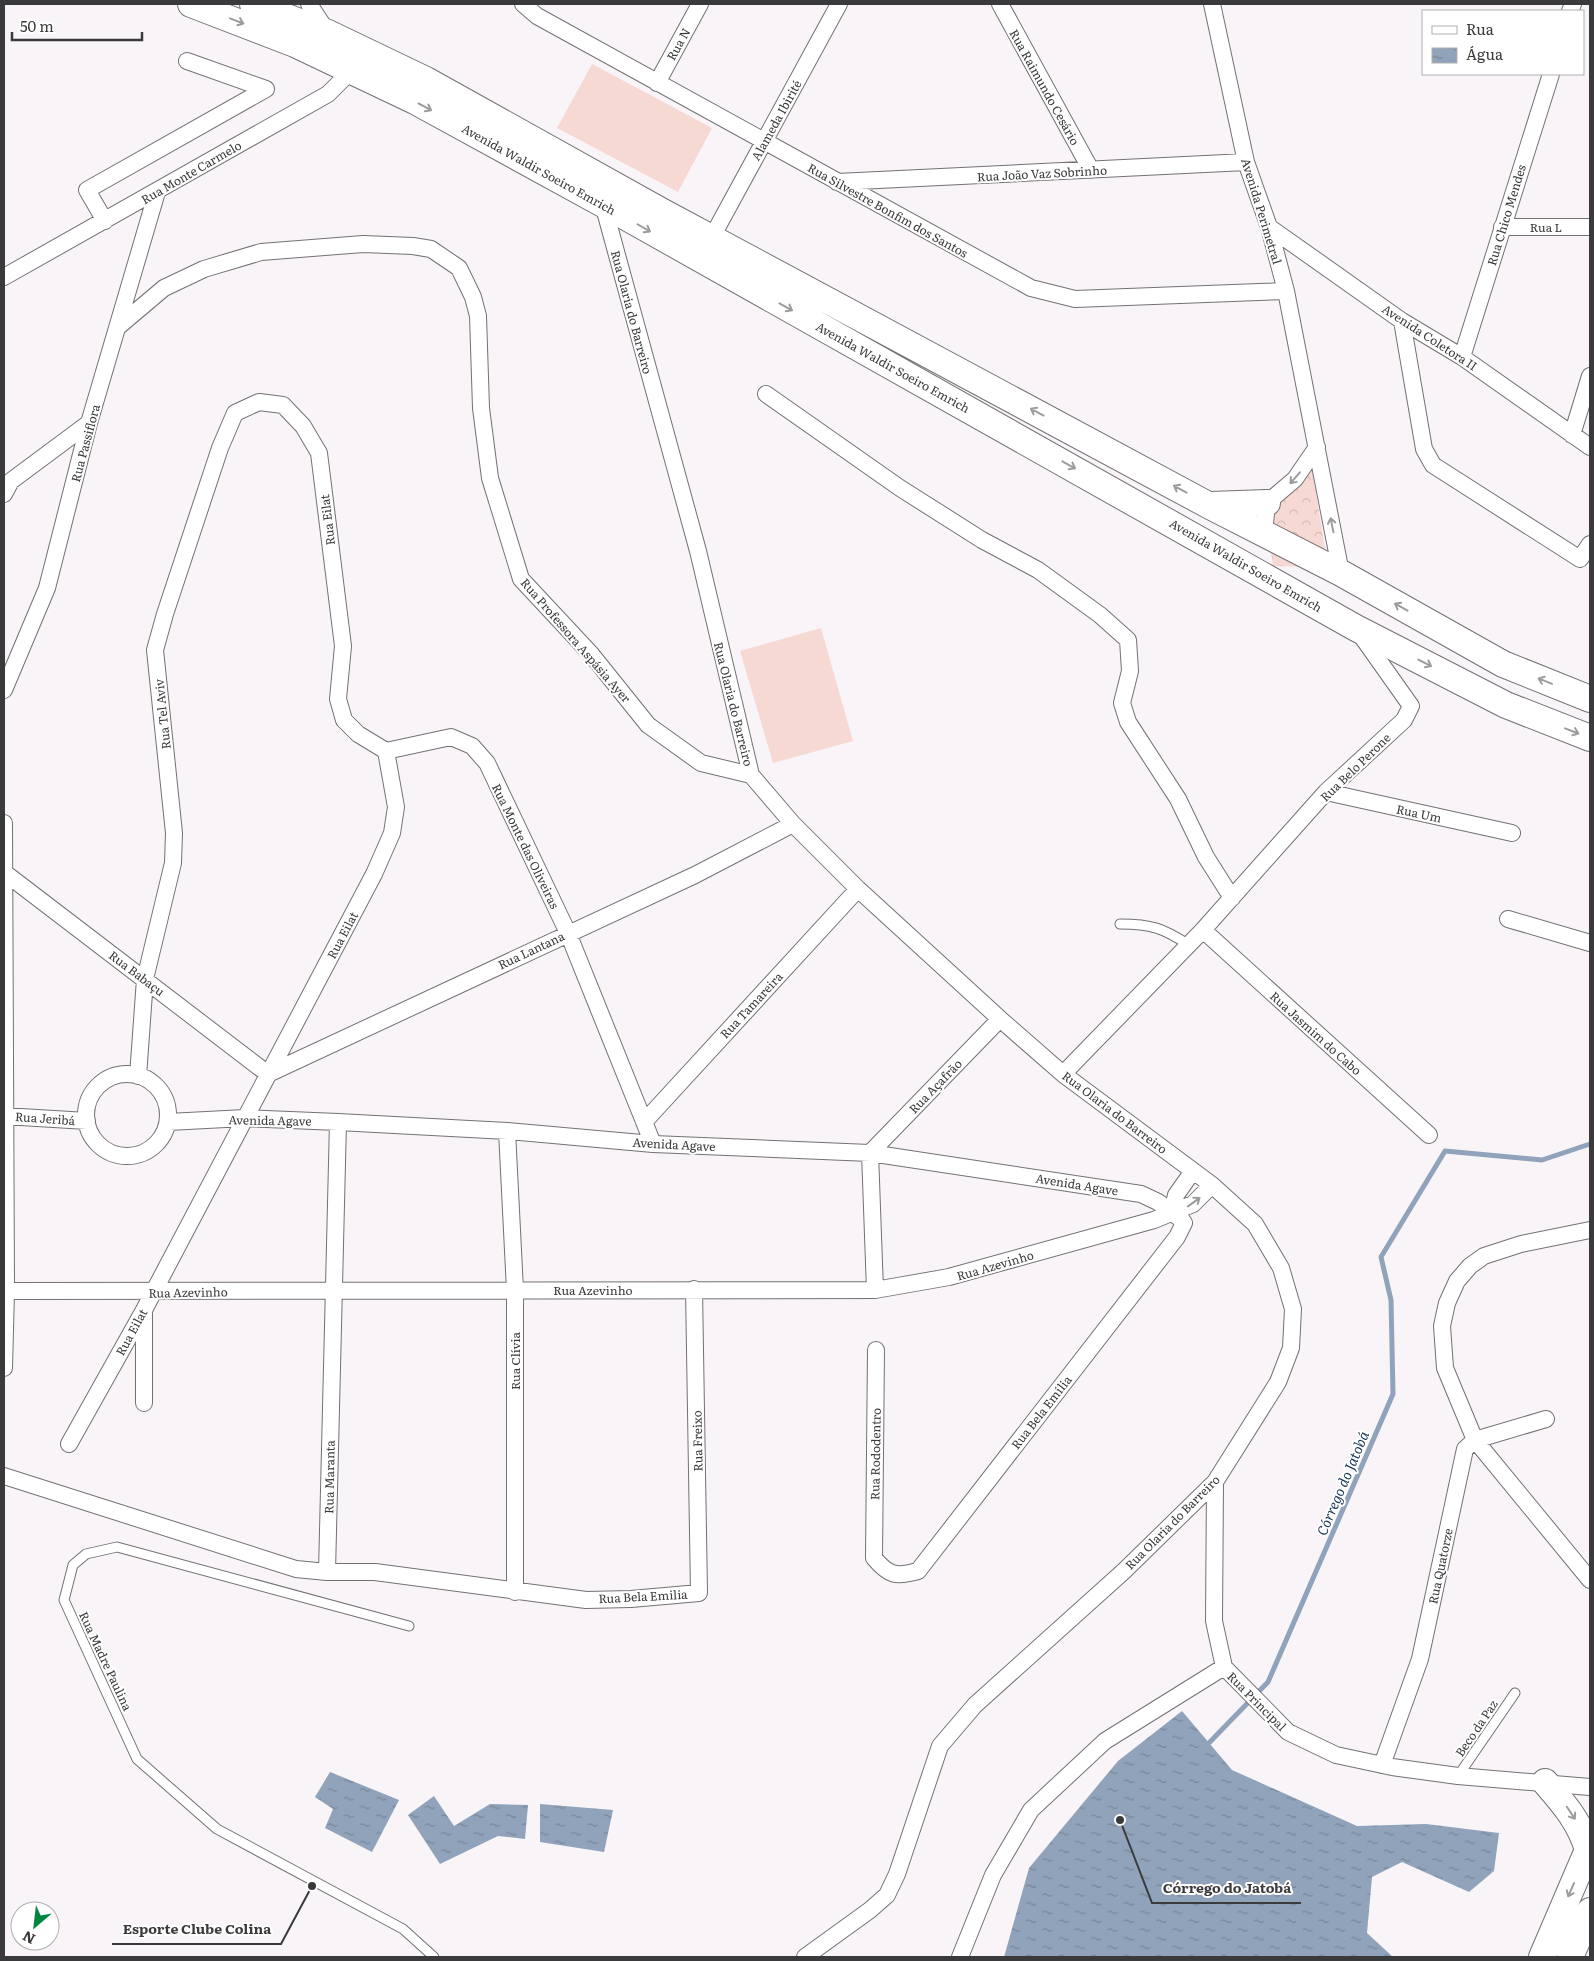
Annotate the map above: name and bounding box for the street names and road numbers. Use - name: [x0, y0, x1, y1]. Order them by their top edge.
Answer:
- street label: Rua N: [662, 24, 694, 64]
- street label: Rua Raimundo Cesário: [1006, 26, 1084, 148]
- street label: Alameda Ibirité: [746, 76, 806, 164]
- street label: Avenida Waldir Soeiro Emrich: [459, 119, 619, 219]
- street label: Rua Monte Carmelo: [137, 136, 245, 208]
- street label: Avenida Perimetral: [1237, 156, 1287, 266]
- street label: Rua Silvestre Bonfim dos Santos: [805, 158, 972, 262]
- street label: Rua João Vaz Sobrinho: [977, 161, 1107, 185]
- street label: Rua Chico Mendes: [1482, 162, 1530, 268]
- street label: Rua L: [1530, 218, 1562, 236]
- street label: Rua Olaria do Barreiro: [607, 248, 657, 376]
- street label: Avenida Coletora II: [1379, 299, 1481, 375]
- street label: Avenida Waldir Soeiro Emrich: [813, 317, 973, 417]
- street label: Rua Passiflora: [66, 402, 104, 484]
- street label: Rua Eilat: [315, 493, 339, 547]
- street label: Avenida Waldir Soeiro Emrich: [1166, 514, 1326, 616]
- street label: Rua Professora Aspásia Ayer: [517, 574, 635, 706]
- street label: Rua Olaria do Barreiro: [710, 640, 758, 768]
- street label: Rua Tel Aviv: [149, 678, 175, 750]
- street label: Rua Belo Perone: [1316, 729, 1394, 805]
- street label: Rua Monte das Oliveiras: [488, 780, 564, 912]
- street label: Rua Um: [1395, 799, 1444, 827]
- street label: Rua Eilat: [322, 908, 362, 962]
- street label: Rua Lantana: [495, 926, 568, 973]
- street label: Rua Babaçu: [105, 946, 169, 1000]
- street label: Rua Tamareira: [715, 967, 787, 1042]
- street label: Rua Jasmim do Cabo: [1266, 987, 1366, 1079]
- street label: Rua Açafrão: [904, 1055, 966, 1117]
- street label: Rua Olaria do Barreiro: [1059, 1066, 1171, 1158]
- street label: Rua Jeribá: [14, 1107, 76, 1129]
- street label: Avenida Agave: [228, 1110, 312, 1130]
- street label: Avenida Agave: [632, 1133, 716, 1155]
- street label: Avenida Agave: [1034, 1169, 1120, 1199]
- street label: Rua Azevinho: [954, 1245, 1036, 1285]
- street label: Rua Azevinho: [553, 1281, 633, 1299]
- street label: Rua Azevinho: [148, 1282, 228, 1302]
- street label: Rua Eilat: [111, 1305, 151, 1359]
- street label: Rua Clívia: [506, 1331, 524, 1390]
- street label: Rua Bela Emília: [1006, 1371, 1076, 1453]
- street label: Rua Rododentro: [865, 1408, 885, 1500]
- street label: Rua Freixo: [687, 1410, 707, 1472]
- street label: Rua Maranta: [319, 1440, 339, 1514]
- street label: Rua Olaria do Barreiro: [1121, 1471, 1223, 1573]
- street label: Rua Quatorze: [1423, 1527, 1457, 1605]
- street label: Rua Bela Emilia: [598, 1585, 689, 1607]
- street label: Rua Madre Paulina: [75, 1608, 137, 1714]
- street label: Rua Principal: [1223, 1667, 1291, 1735]
- street label: Beco da Paz: [1450, 1696, 1502, 1760]

